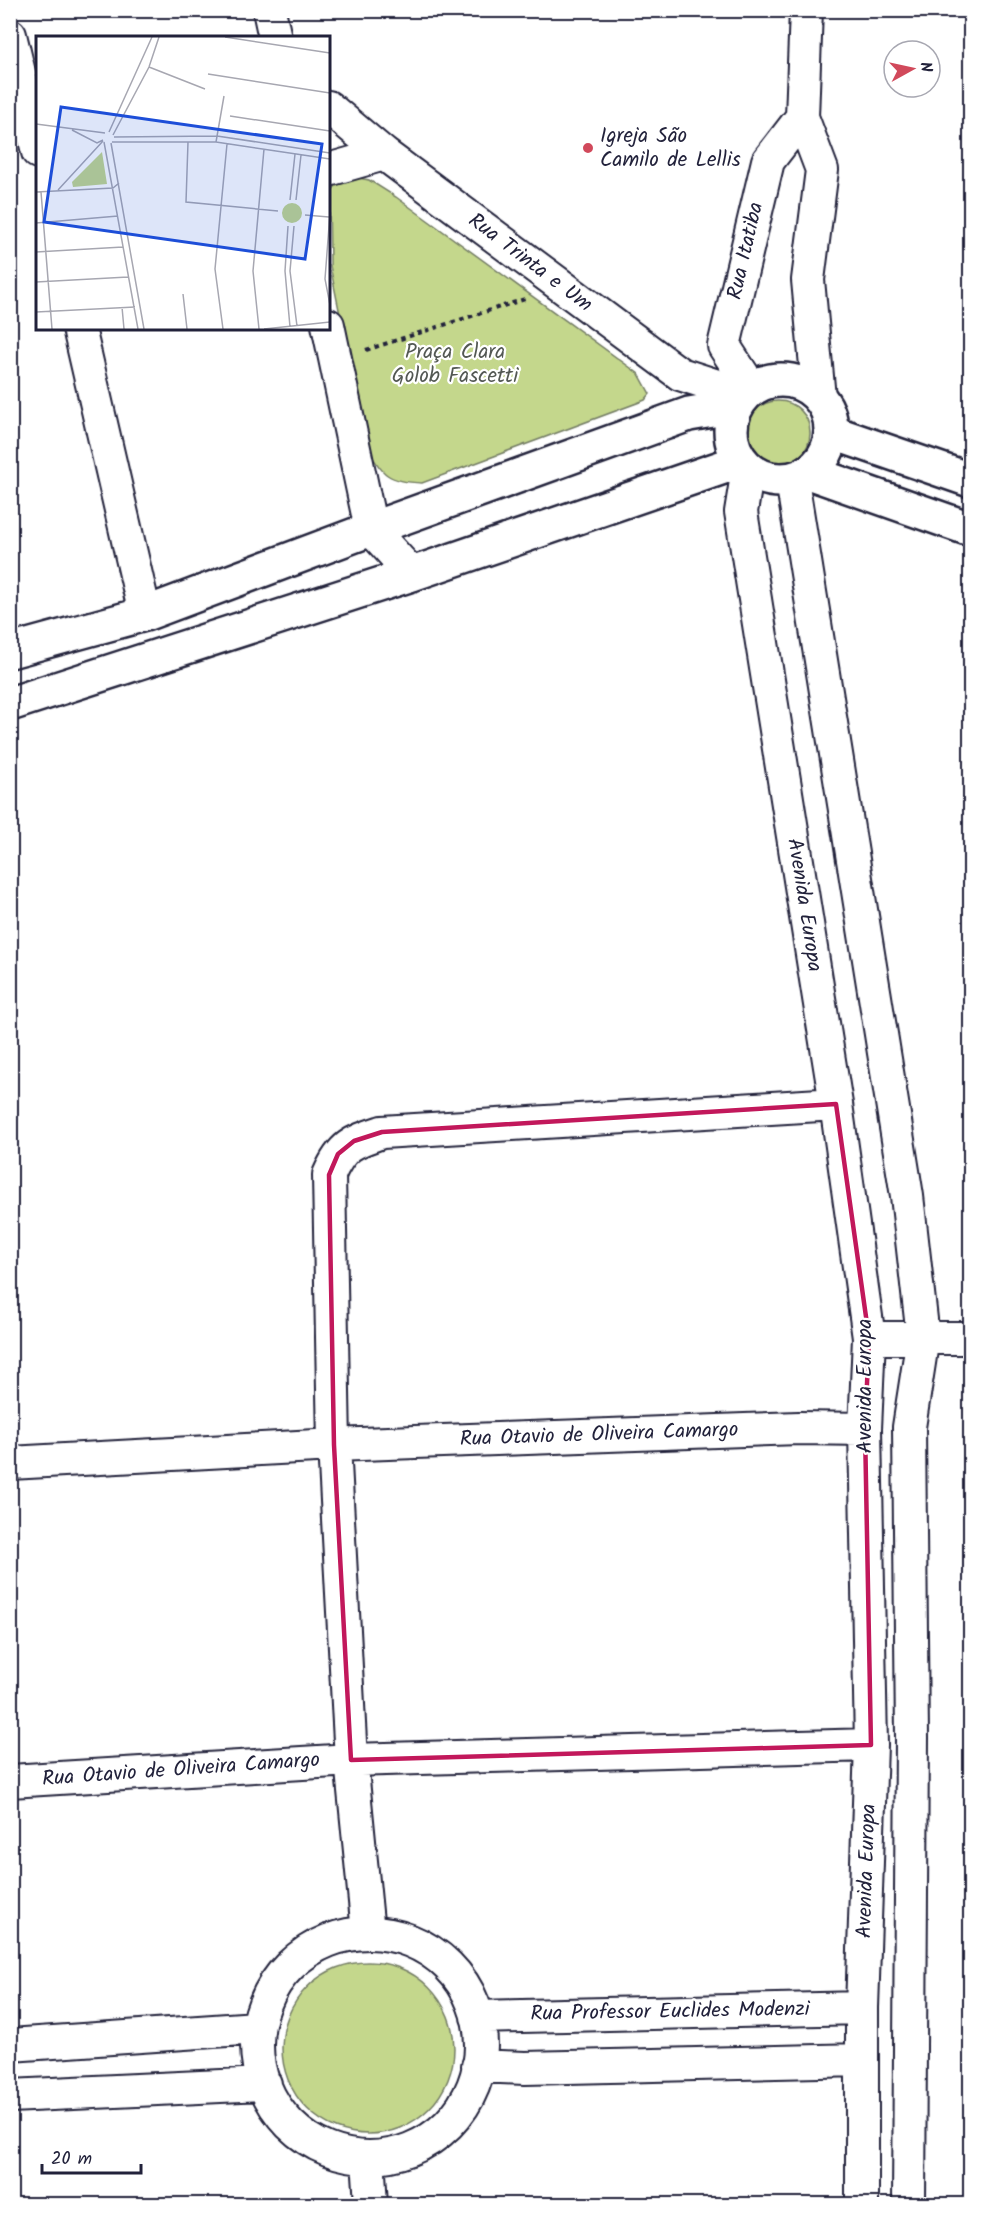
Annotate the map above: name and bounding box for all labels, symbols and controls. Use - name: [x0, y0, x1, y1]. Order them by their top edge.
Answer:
- inset map: [36, 36, 330, 330]
- north arrow: [882, 39, 942, 99]
- text: N: [912, 60, 938, 74]
- place label: Igreja São Camilo de Lellis: [600, 120, 741, 177]
- marker: Igreja São Camilo de Lellis: [581, 141, 595, 155]
- street label: Rua Itatiba: [719, 199, 773, 303]
- street label: Rua Trinta e Um: [461, 205, 599, 321]
- park label: Praça Clara Golob Fascetti: [392, 336, 519, 393]
- street label: Avenida Europa: [777, 836, 831, 974]
- street label: Avenida Europa: [849, 1319, 882, 1453]
- street label: Rua Otavio de Oliveira Camargo: [459, 1414, 739, 1456]
- street label: Rua Otavio de Oliveira Camargo: [41, 1744, 321, 1796]
- street label: Avenida Europa: [848, 1803, 886, 1939]
- street label: Rua Professor Euclides Modenzi: [530, 1993, 811, 2031]
- scale bar: [42, 2137, 141, 2175]
- text: 20 m: [51, 2145, 92, 2174]

